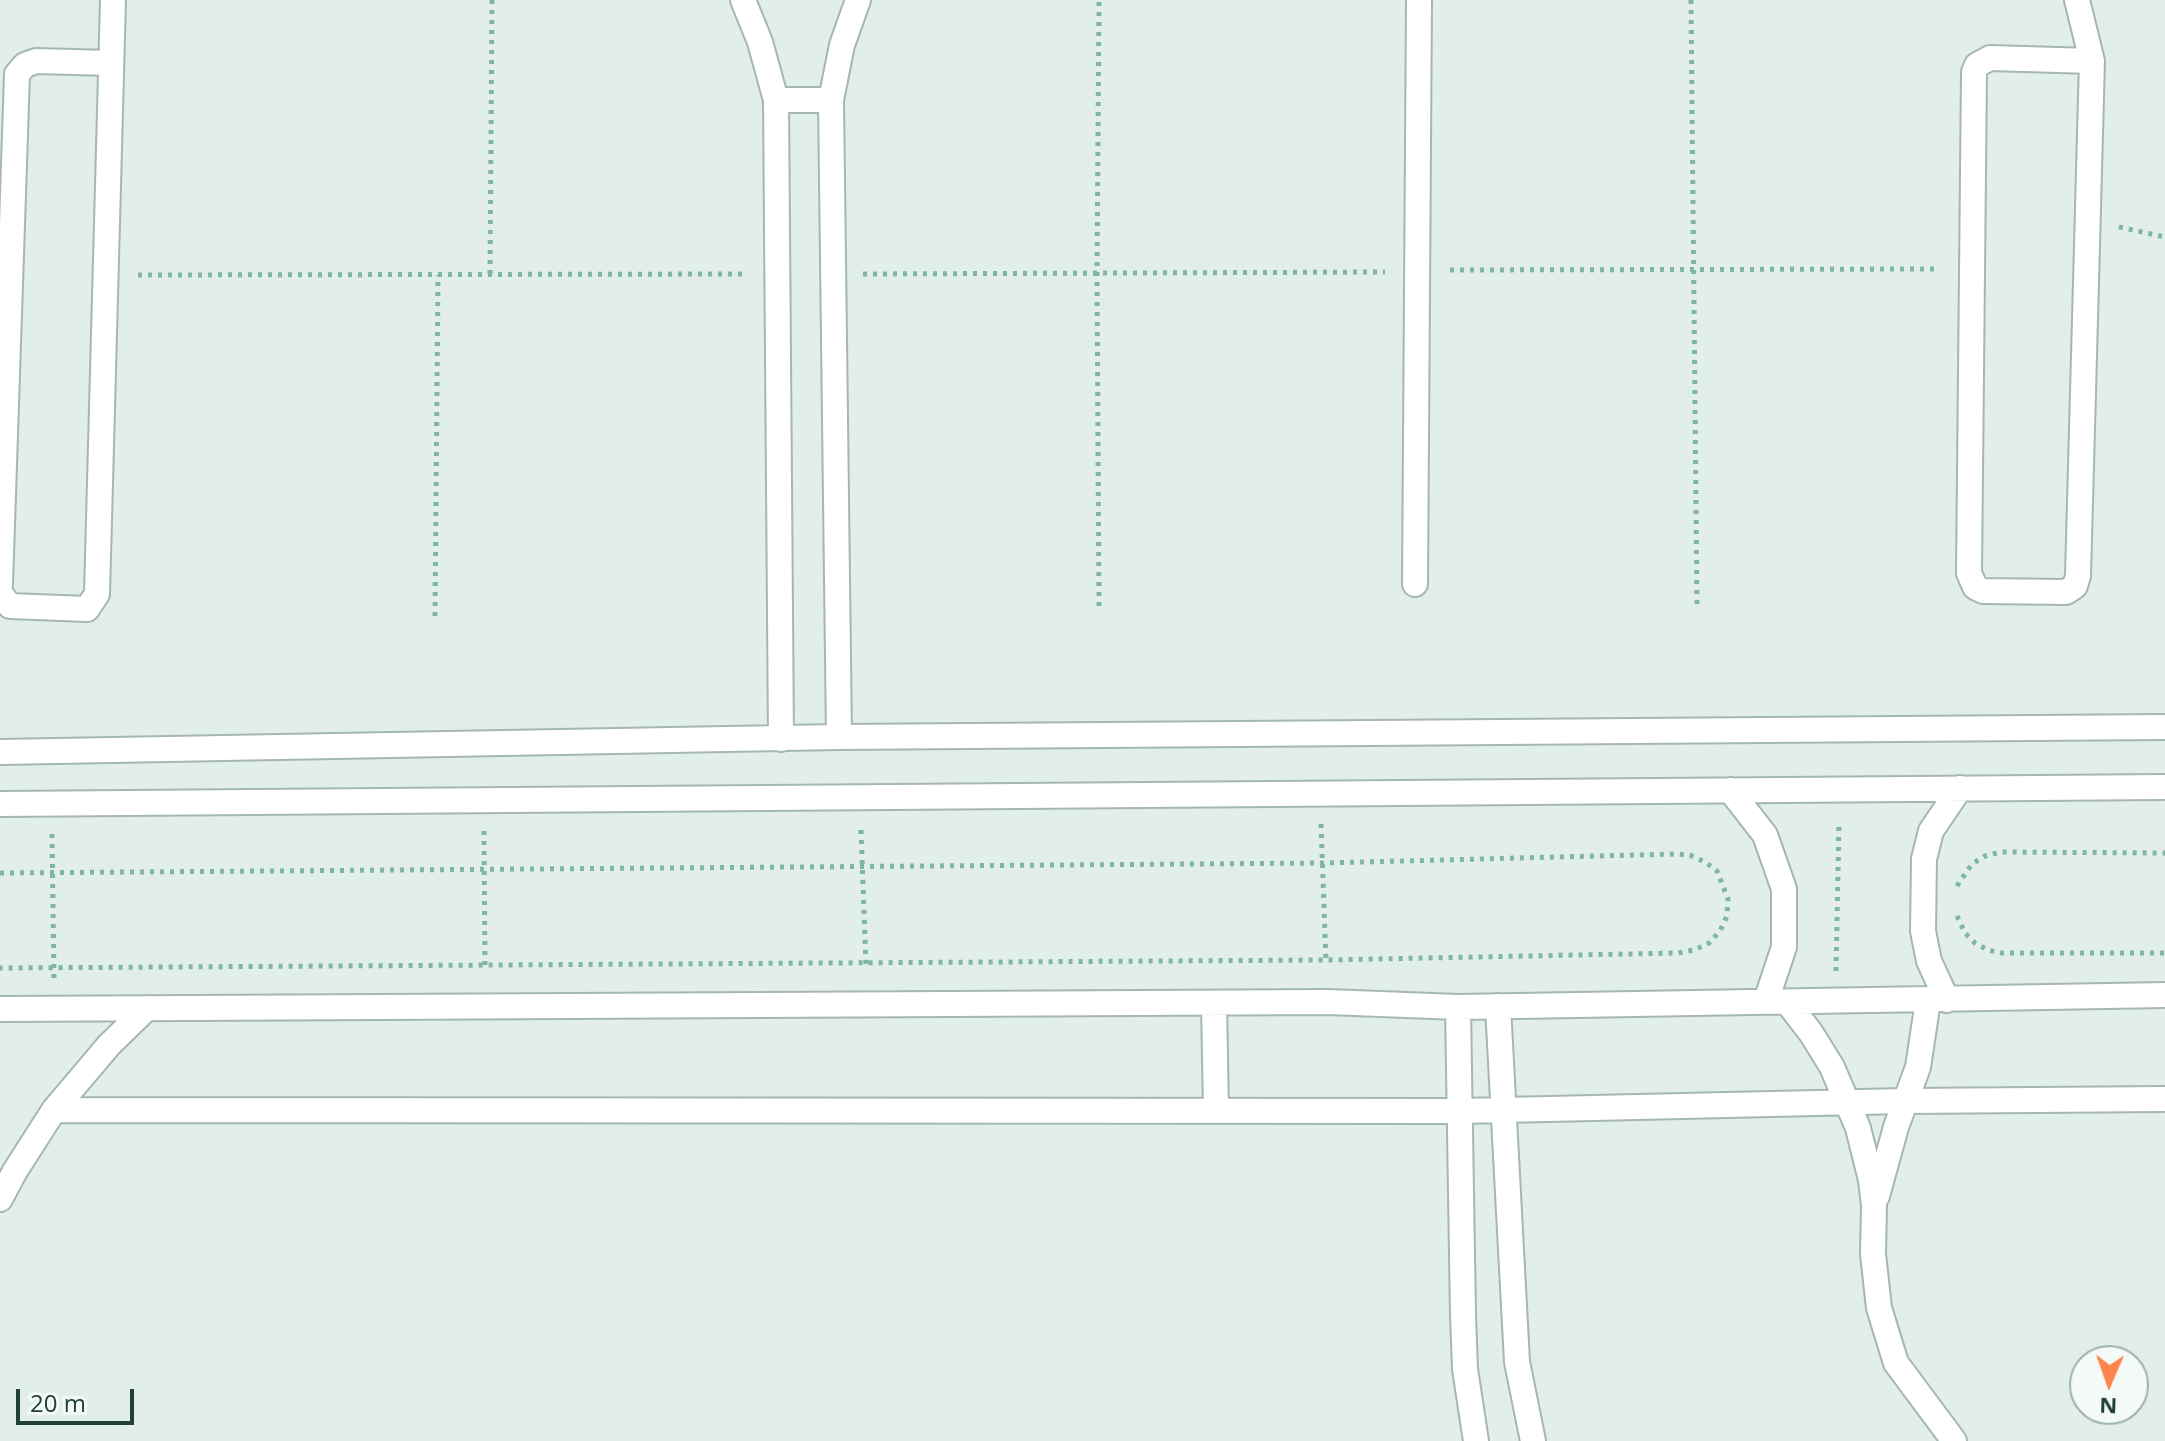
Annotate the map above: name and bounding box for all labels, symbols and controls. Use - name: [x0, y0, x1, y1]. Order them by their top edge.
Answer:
- north arrow: [2069, 1345, 2149, 1425]
- scale bar: [20, 1373, 138, 1423]
- text: 20 m: [30, 1386, 86, 1419]
- text: N: [2099, 1392, 2118, 1422]

